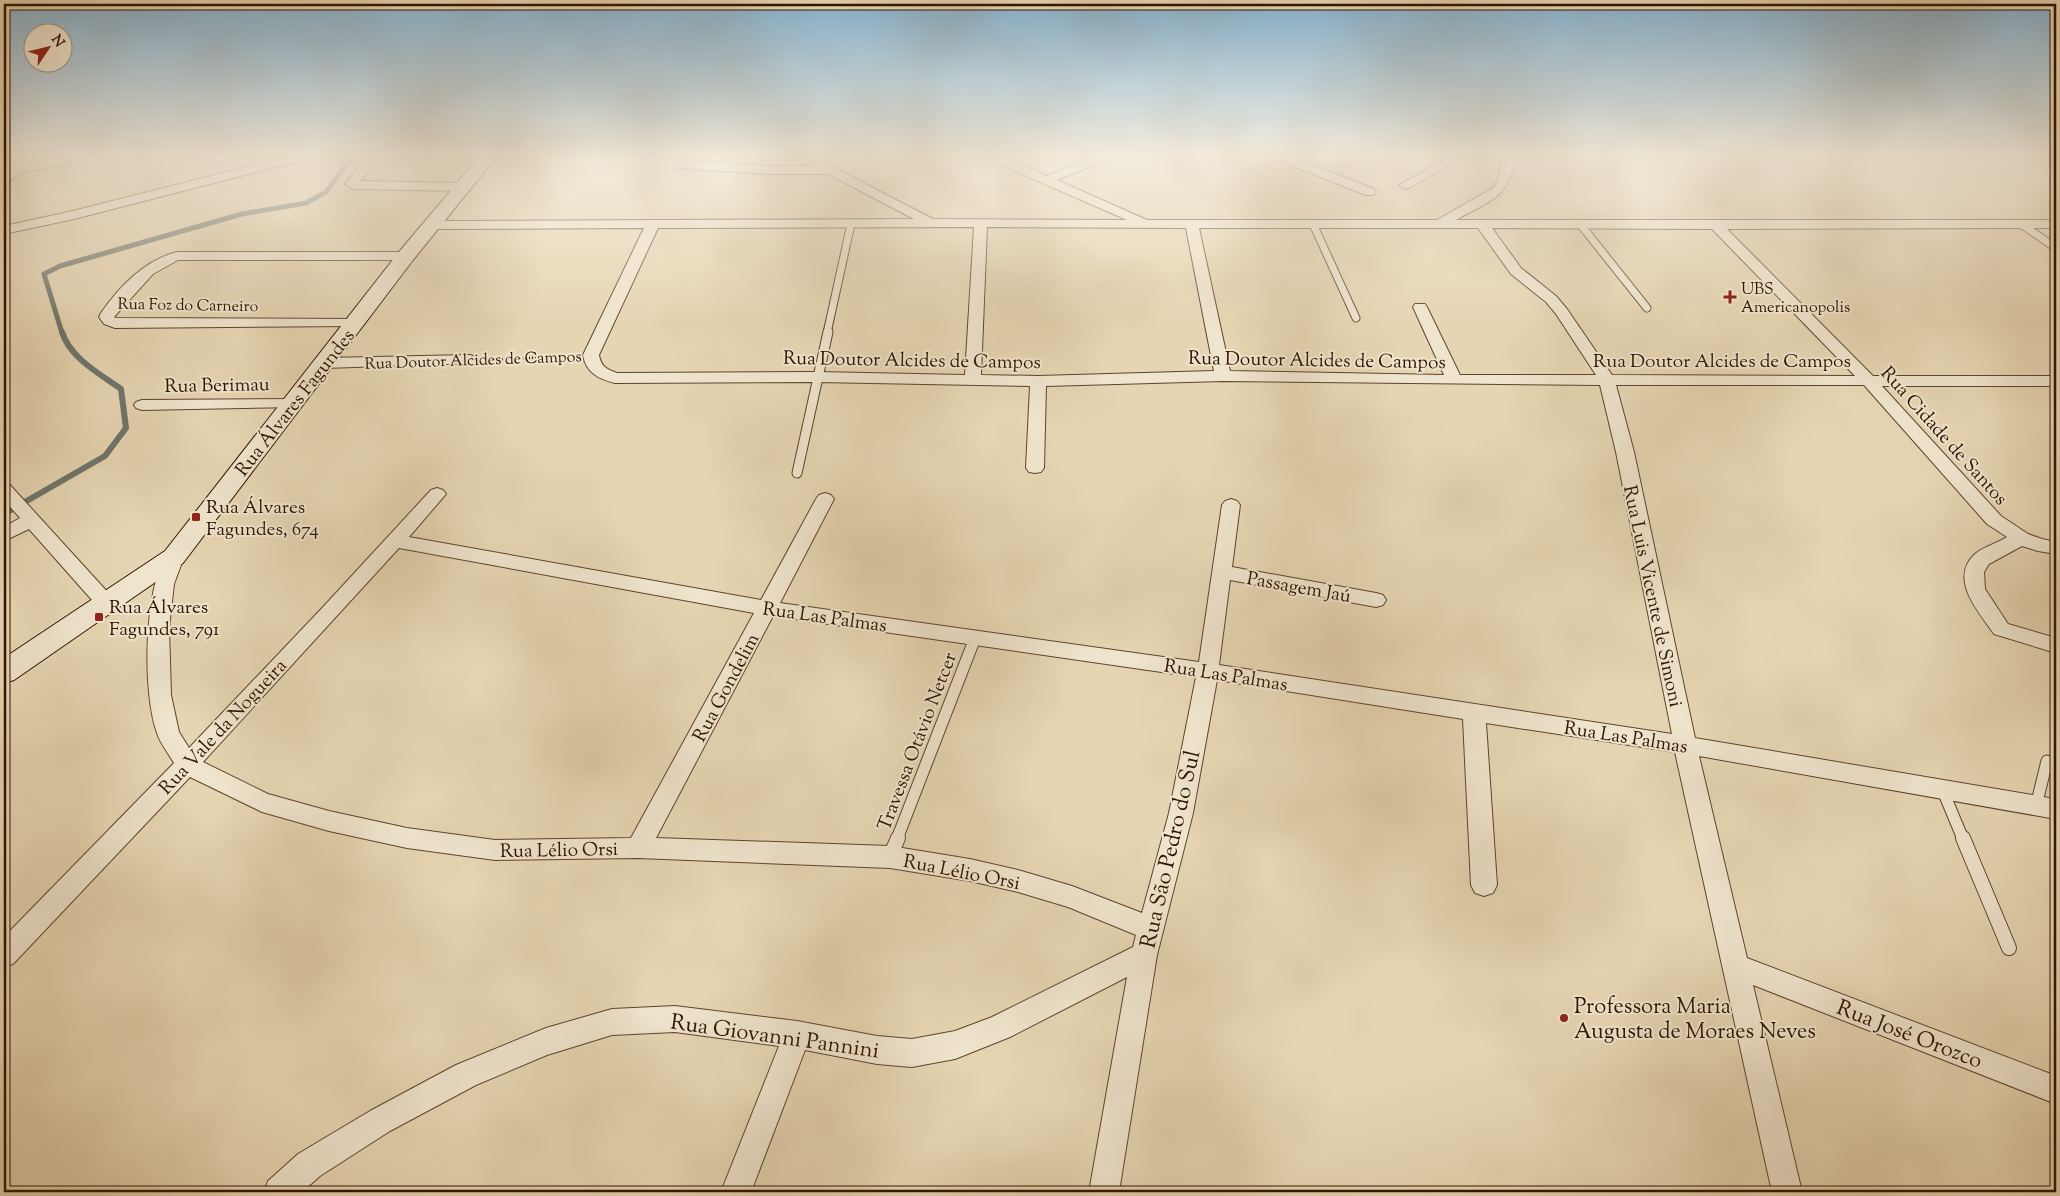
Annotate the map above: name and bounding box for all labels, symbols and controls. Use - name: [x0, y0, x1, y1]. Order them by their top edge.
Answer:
- north arrow: [22, 22, 72, 72]
- text: N: [46, 31, 68, 52]
- place label: UBS Americanopolis: [1741, 279, 1850, 320]
- marker: UBS Americanopolis: [1723, 290, 1737, 304]
- street label: Rua Foz do Carneiro: [117, 294, 259, 319]
- street label: Rua Álvares Fagundes: [230, 324, 362, 483]
- street label: Rua Doutor Alcides de Campos: [364, 346, 582, 377]
- street label: Rua Doutor Alcides de Campos: [783, 346, 1041, 377]
- street label: Rua Doutor Alcides de Campos: [1188, 346, 1446, 377]
- street label: Rua Doutor Alcides de Campos: [1593, 349, 1851, 376]
- street label: Rua Cidade de Santos: [1873, 361, 2013, 512]
- street label: Rua Berimau: [164, 372, 270, 401]
- street label: Rua Luis Vicente de Simoni: [1615, 483, 1688, 710]
- place label: Rua Álvares Fagundes, 674: [206, 495, 319, 544]
- marker: Rua Álvares Fagundes, 674: [190, 511, 202, 523]
- street label: Passagem Jaú: [1244, 566, 1353, 611]
- place label: Rua Álvares Fagundes, 791: [109, 595, 220, 644]
- street label: Rua Las Palmas: [761, 596, 888, 641]
- marker: Rua Álvares Fagundes, 791: [93, 611, 105, 623]
- street label: Rua Gondelim: [687, 629, 767, 747]
- street label: Travessa Otávio Netcer: [872, 649, 965, 835]
- street label: Rua Las Palmas: [1162, 653, 1289, 700]
- street label: Rua Vale da Nogueira: [154, 654, 294, 802]
- street label: Rua Las Palmas: [1562, 715, 1689, 762]
- street label: Rua São Pedro do Sul: [1134, 748, 1210, 952]
- street label: Rua Lélio Orsi: [500, 837, 618, 866]
- street label: Rua Lélio Orsi: [901, 849, 1022, 898]
- place label: Professora Maria Augusta de Moraes Neves: [1574, 992, 1816, 1049]
- street label: Rua José Orozco: [1831, 993, 1987, 1078]
- street label: Rua Giovanni Pannini: [668, 1007, 881, 1068]
- marker: Professora Maria Augusta de Moraes Neves: [1558, 1012, 1570, 1024]

